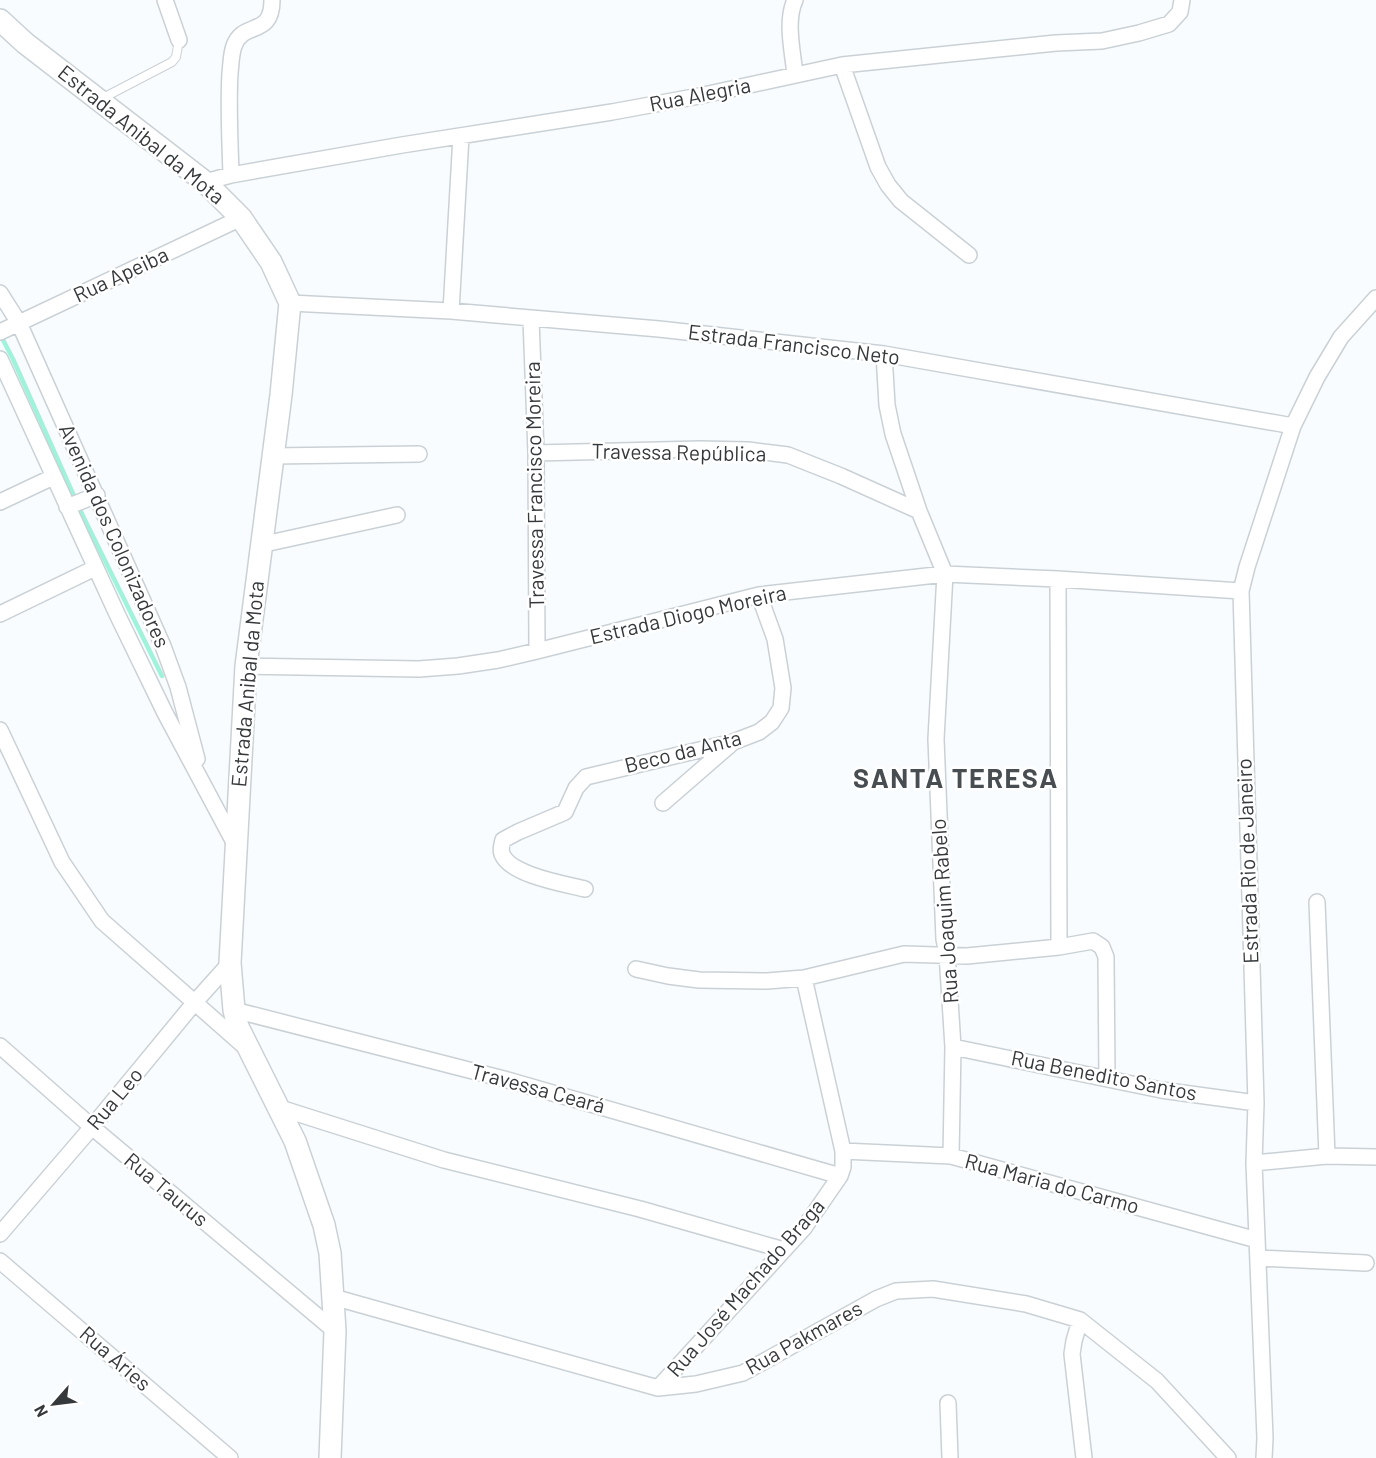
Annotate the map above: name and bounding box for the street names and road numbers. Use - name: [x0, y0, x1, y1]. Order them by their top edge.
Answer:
- street label: Estrada Anibal da Mota: [54, 59, 230, 209]
- street label: Rua Alegria: [647, 71, 753, 116]
- street label: Rua Apeiba: [69, 241, 172, 307]
- street label: Estrada Francisco Neto: [687, 318, 902, 369]
- street label: Travessa Francisco Moreira: [519, 361, 548, 609]
- street label: Avenida dos Colonizadores: [55, 420, 176, 651]
- street label: Travessa República: [591, 437, 767, 466]
- street label: Estrada Diogo Moreira: [587, 579, 788, 648]
- street label: Estrada Anibal da Mota: [225, 580, 268, 788]
- street label: Beco da Anta: [622, 724, 744, 777]
- street label: Estrada Rio de Janeiro: [1230, 758, 1263, 964]
- street label: Rua Joaquim Rabelo: [925, 818, 962, 1004]
- street label: Rua Benedito Santos: [1009, 1044, 1199, 1105]
- street label: Travessa Ceará: [469, 1058, 608, 1117]
- street label: Rua Leo: [81, 1062, 147, 1134]
- street label: Rua Taurus: [120, 1147, 214, 1231]
- street label: Rua Maria do Carmo: [962, 1147, 1142, 1218]
- street label: Rua José Machado Braga: [661, 1193, 829, 1381]
- street label: Rua Pakmares: [741, 1294, 866, 1379]
- street label: Rua Áries: [75, 1320, 157, 1395]

